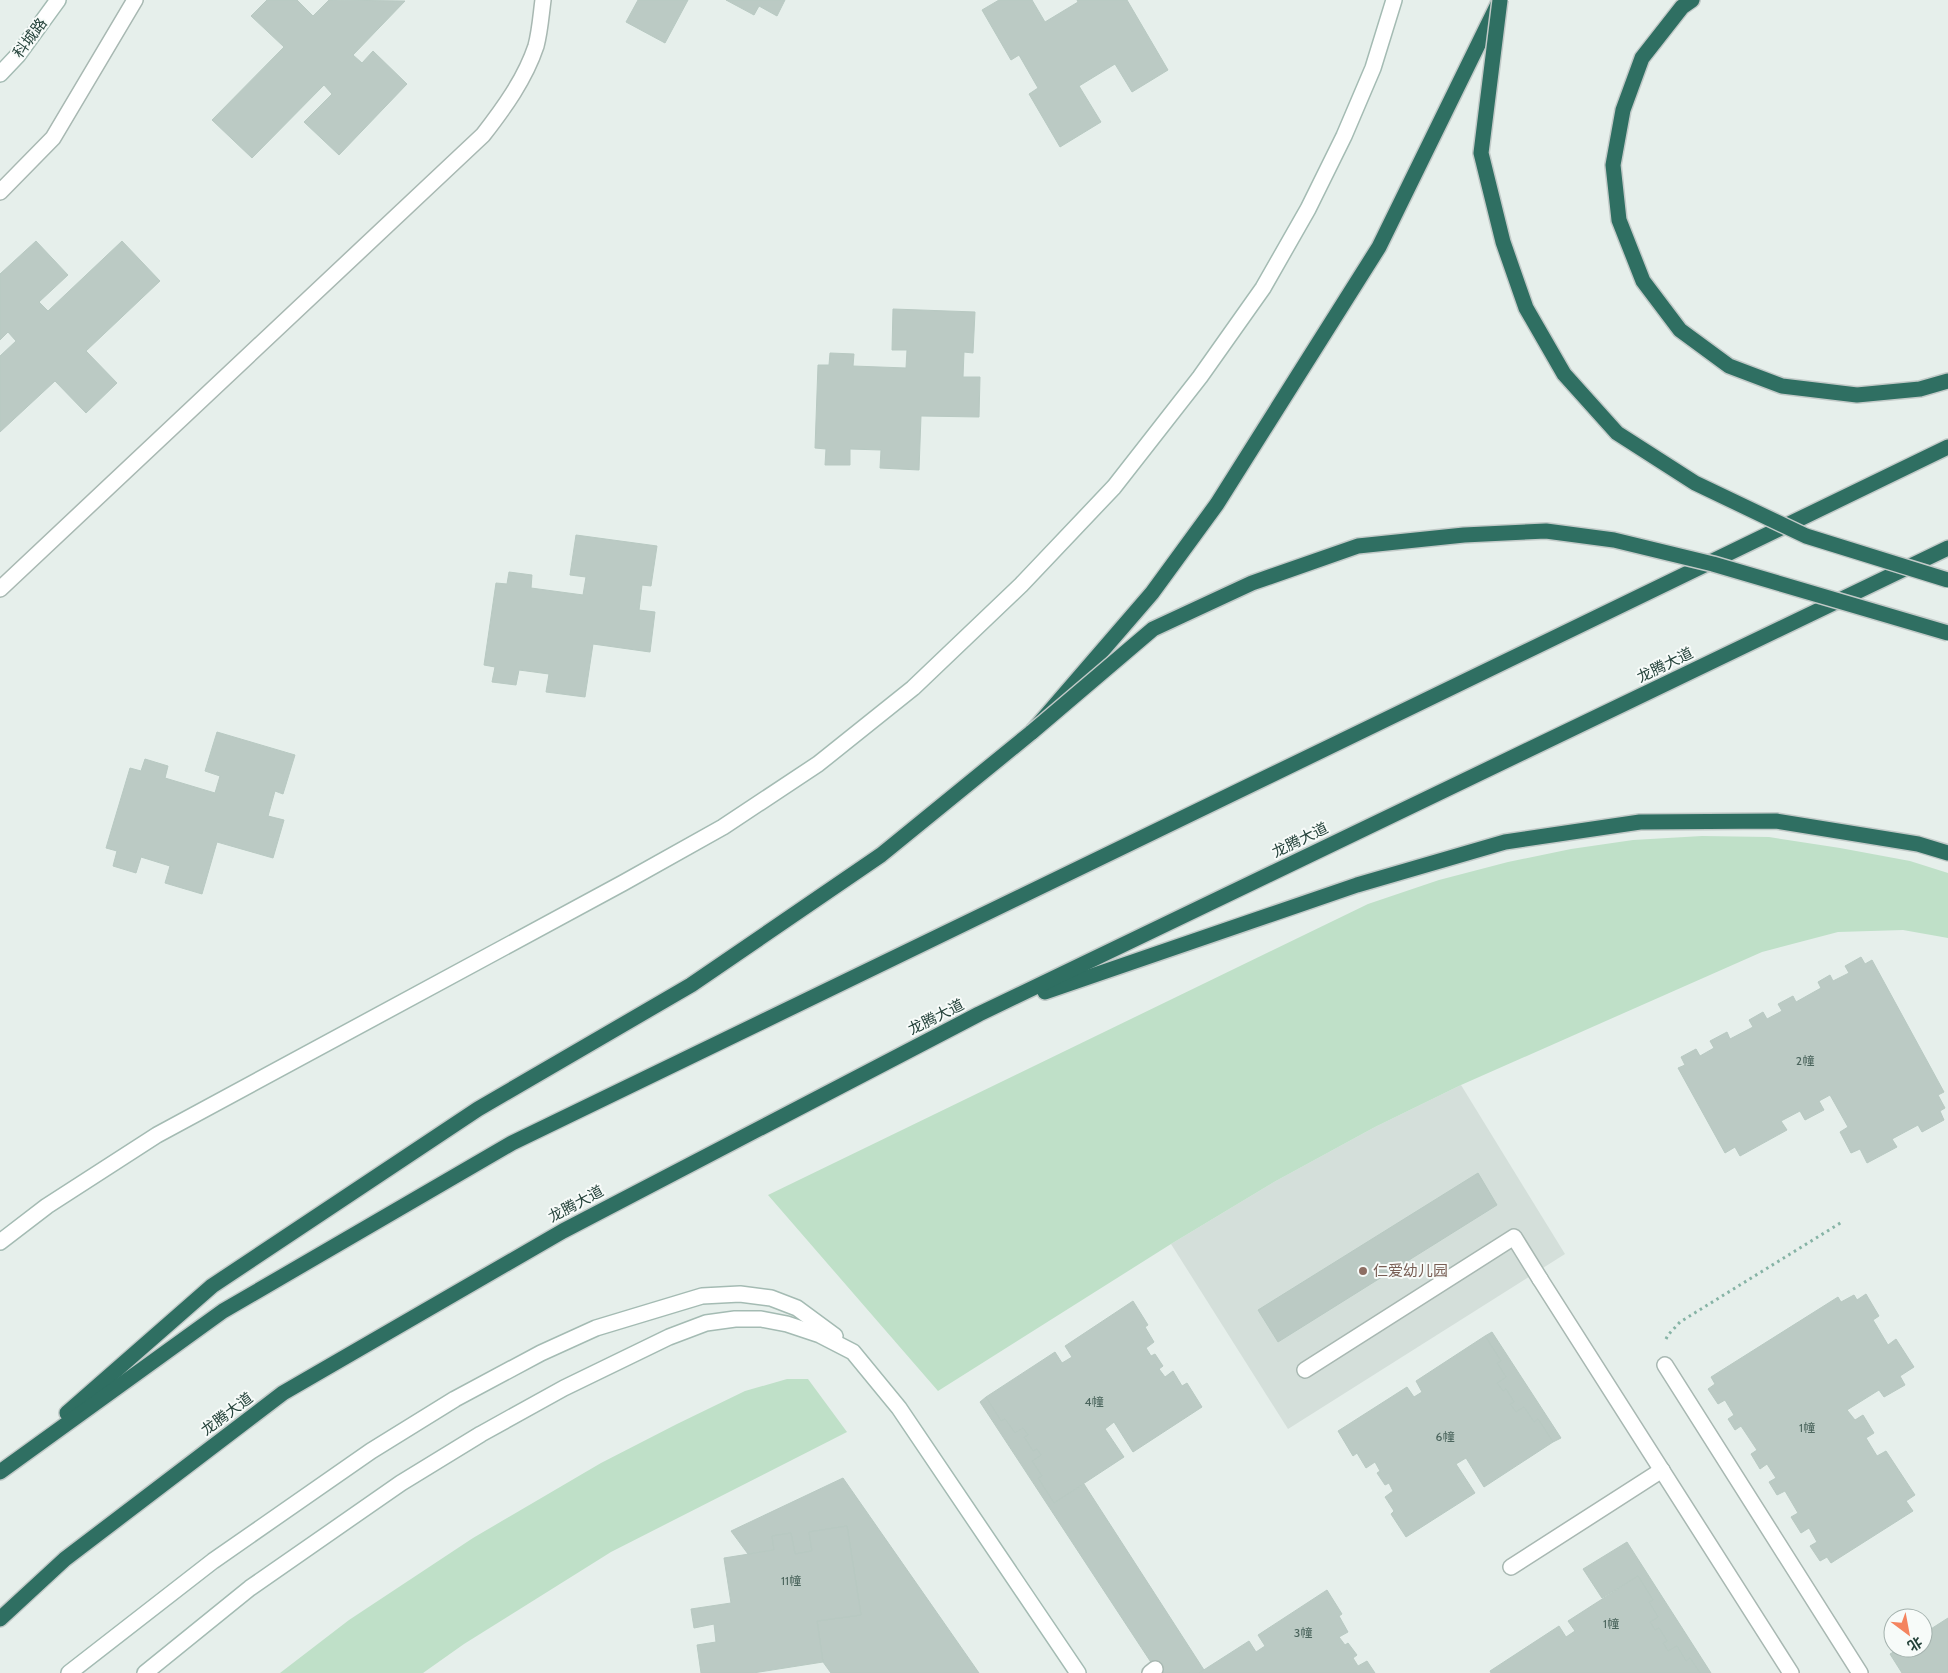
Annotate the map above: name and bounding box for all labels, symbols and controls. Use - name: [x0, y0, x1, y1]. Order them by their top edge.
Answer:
- street label: 科城路: [9, 15, 51, 61]
- street label: 龙腾大道: [1634, 644, 1696, 686]
- street label: 龙腾大道: [1269, 819, 1331, 861]
- street label: 龙腾大道: [905, 995, 967, 1039]
- house number: 2幢: [1796, 1053, 1814, 1068]
- street label: 龙腾大道: [545, 1182, 607, 1226]
- place label: 仁爱幼儿园: [1373, 1262, 1448, 1280]
- marker: 仁爱幼儿园: [1357, 1265, 1369, 1277]
- street label: 龙腾大道: [198, 1389, 256, 1439]
- house number: 4幢: [1085, 1394, 1103, 1409]
- house number: 1幢: [1799, 1420, 1815, 1435]
- house number: 6幢: [1436, 1429, 1454, 1444]
- house number: 11幢: [781, 1573, 801, 1588]
- north arrow: [1883, 1608, 1933, 1658]
- house number: 1幢: [1603, 1616, 1619, 1631]
- house number: 3幢: [1294, 1625, 1312, 1640]
- text: 北: [1904, 1633, 1926, 1655]

